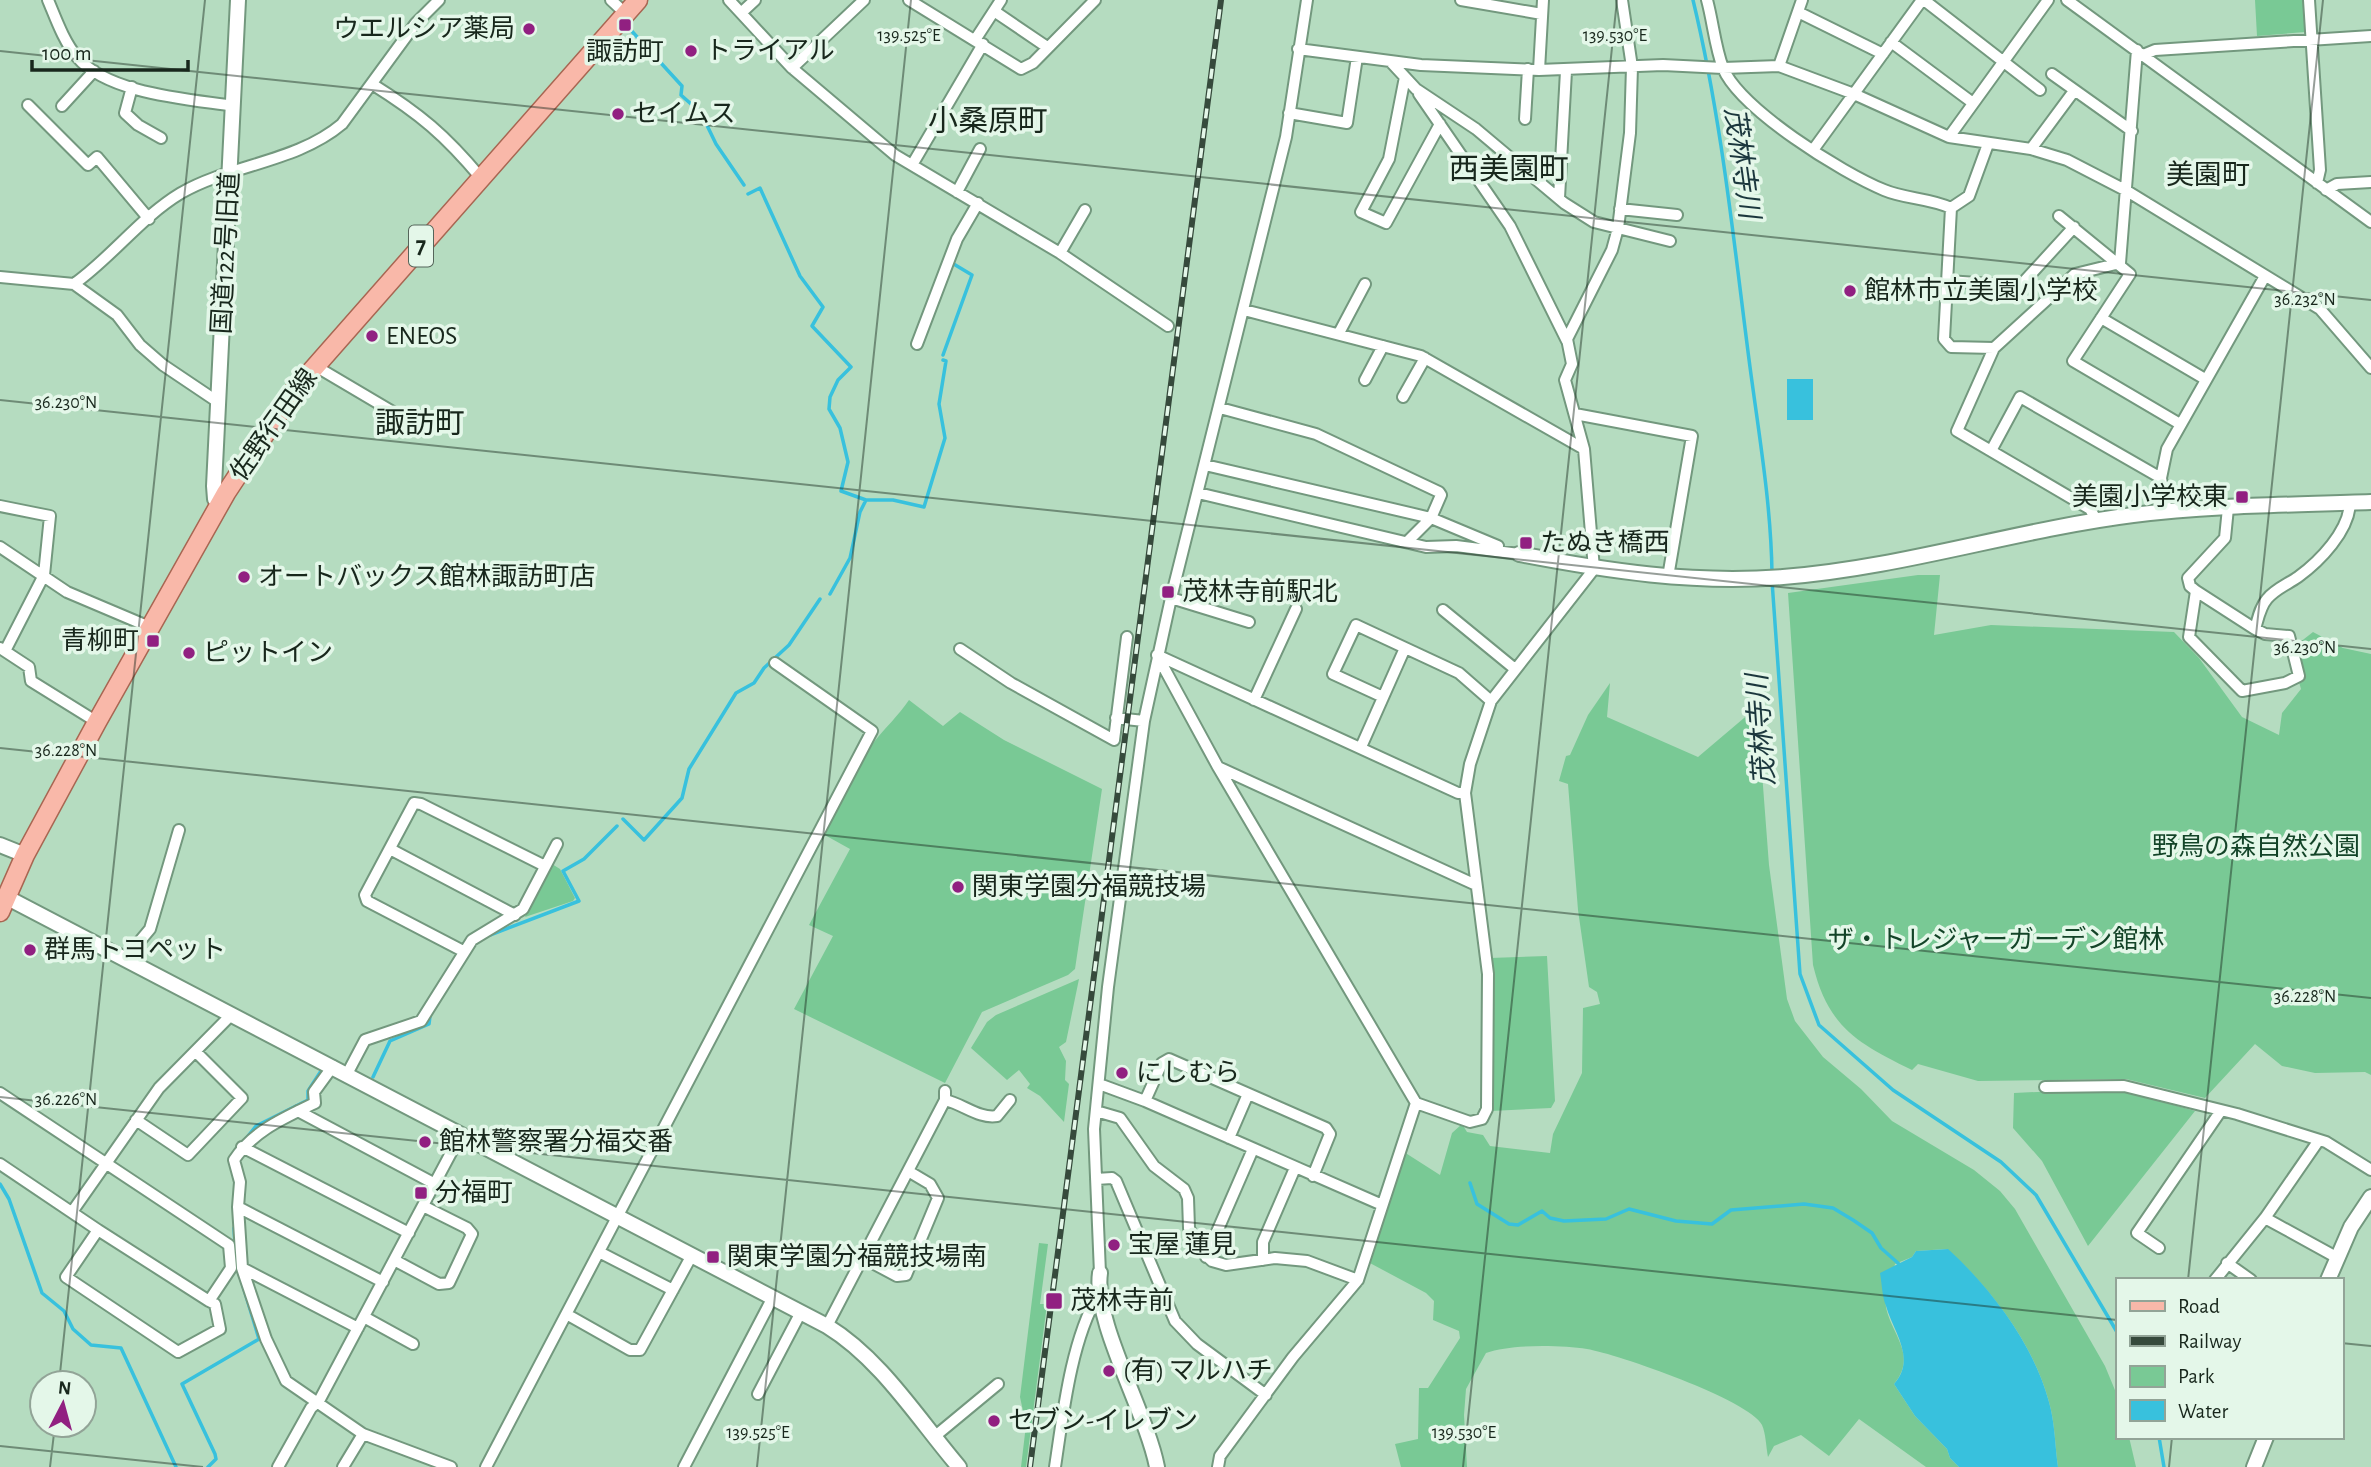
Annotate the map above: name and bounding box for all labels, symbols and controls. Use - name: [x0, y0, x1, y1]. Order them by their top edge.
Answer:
- place label: ウエルシア薬局: [333, 15, 515, 42]
- marker: 諏訪町: [617, 17, 633, 33]
- marker: ウエルシア薬局: [521, 21, 537, 37]
- text: 139.525°E: [877, 27, 941, 45]
- text: 139.530°E: [1583, 27, 1648, 45]
- scale bar: [32, 28, 187, 72]
- place label: 諏訪町: [586, 38, 664, 65]
- place label: トライアル: [705, 38, 835, 64]
- text: 100 m: [42, 43, 92, 64]
- marker: トライアル: [683, 43, 699, 59]
- place label: セイムス: [632, 101, 735, 127]
- district label: 小桑原町: [928, 105, 1048, 137]
- water label: 茂林寺川: [1719, 105, 1765, 223]
- marker: セイムス: [610, 106, 626, 122]
- district label: 西美園町: [1449, 153, 1569, 185]
- district label: 美園町: [2166, 160, 2250, 190]
- street label: 国道122号旧道: [208, 171, 243, 335]
- road number: 7: [409, 226, 433, 267]
- place label: 館林市立美園小学校: [1864, 276, 2098, 304]
- marker: 館林市立美園小学校: [1842, 283, 1858, 299]
- text: 36.232°N: [2274, 291, 2336, 309]
- place label: ENEOS: [386, 323, 457, 349]
- marker: ENEOS: [364, 328, 380, 344]
- street label: 佐野行田線: [225, 364, 322, 486]
- text: 36.230°N: [35, 394, 97, 412]
- district label: 諏訪町: [375, 407, 465, 439]
- place label: 美園小学校東: [2072, 482, 2228, 510]
- marker: 美園小学校東: [2234, 489, 2250, 505]
- place label: たぬき橋西: [1540, 529, 1669, 556]
- marker: たぬき橋西: [1518, 535, 1534, 551]
- place label: オートバックス館林諏訪町店: [258, 563, 595, 590]
- marker: オートバックス館林諏訪町店: [236, 569, 252, 585]
- place label: 茂林寺前駅北: [1182, 577, 1338, 605]
- marker: 茂林寺前駅北: [1160, 584, 1176, 600]
- place label: 青柳町: [61, 627, 139, 654]
- marker: 青柳町: [145, 633, 161, 649]
- place label: ピットイン: [203, 639, 333, 666]
- text: 36.230°N: [2274, 639, 2336, 657]
- marker: ピットイン: [181, 645, 197, 661]
- water label: 茂林寺川: [1742, 670, 1780, 787]
- text: 36.228°N: [35, 742, 97, 760]
- park label: 野鳥の森自然公園: [2152, 832, 2360, 860]
- place label: 関東学園分福競技場: [972, 872, 1206, 900]
- marker: 関東学園分福競技場: [950, 879, 966, 895]
- park label: ザ・トレジャーガーデン館林: [1828, 925, 2164, 953]
- place label: 群馬トヨペット: [44, 936, 226, 963]
- marker: 群馬トヨペット: [22, 942, 38, 958]
- text: 36.228°N: [2274, 988, 2336, 1006]
- place label: にしむら: [1136, 1060, 1240, 1086]
- marker: にしむら: [1114, 1065, 1130, 1081]
- text: 36.226°N: [35, 1091, 97, 1109]
- place label: 館林警察署分福交番: [439, 1128, 673, 1155]
- marker: 館林警察署分福交番: [417, 1134, 433, 1150]
- place label: 分福町: [435, 1179, 513, 1206]
- marker: 分福町: [413, 1185, 429, 1201]
- place label: 宝屋 蓮見: [1128, 1230, 1236, 1258]
- marker: 宝屋 蓮見: [1106, 1237, 1122, 1253]
- place label: 関東学園分福競技場南: [727, 1242, 987, 1270]
- marker: 関東学園分福競技場南: [705, 1249, 721, 1265]
- legend: [2116, 1278, 2343, 1439]
- place label: 茂林寺前: [1070, 1286, 1174, 1314]
- marker: 茂林寺前: [1044, 1291, 1064, 1311]
- text: Road: [2178, 1296, 2220, 1317]
- text: Railway: [2178, 1331, 2241, 1352]
- place label: (有) マルハチ: [1123, 1356, 1273, 1384]
- marker: (有) マルハチ: [1101, 1363, 1117, 1379]
- text: Park: [2178, 1366, 2215, 1387]
- north arrow: [28, 1369, 98, 1439]
- text: N: [57, 1378, 72, 1399]
- text: Water: [2178, 1401, 2228, 1422]
- place label: セブン-イレブン: [1008, 1406, 1198, 1434]
- marker: セブン-イレブン: [986, 1413, 1002, 1429]
- text: 139.525°E: [726, 1424, 790, 1442]
- text: 139.530°E: [1432, 1424, 1497, 1442]

